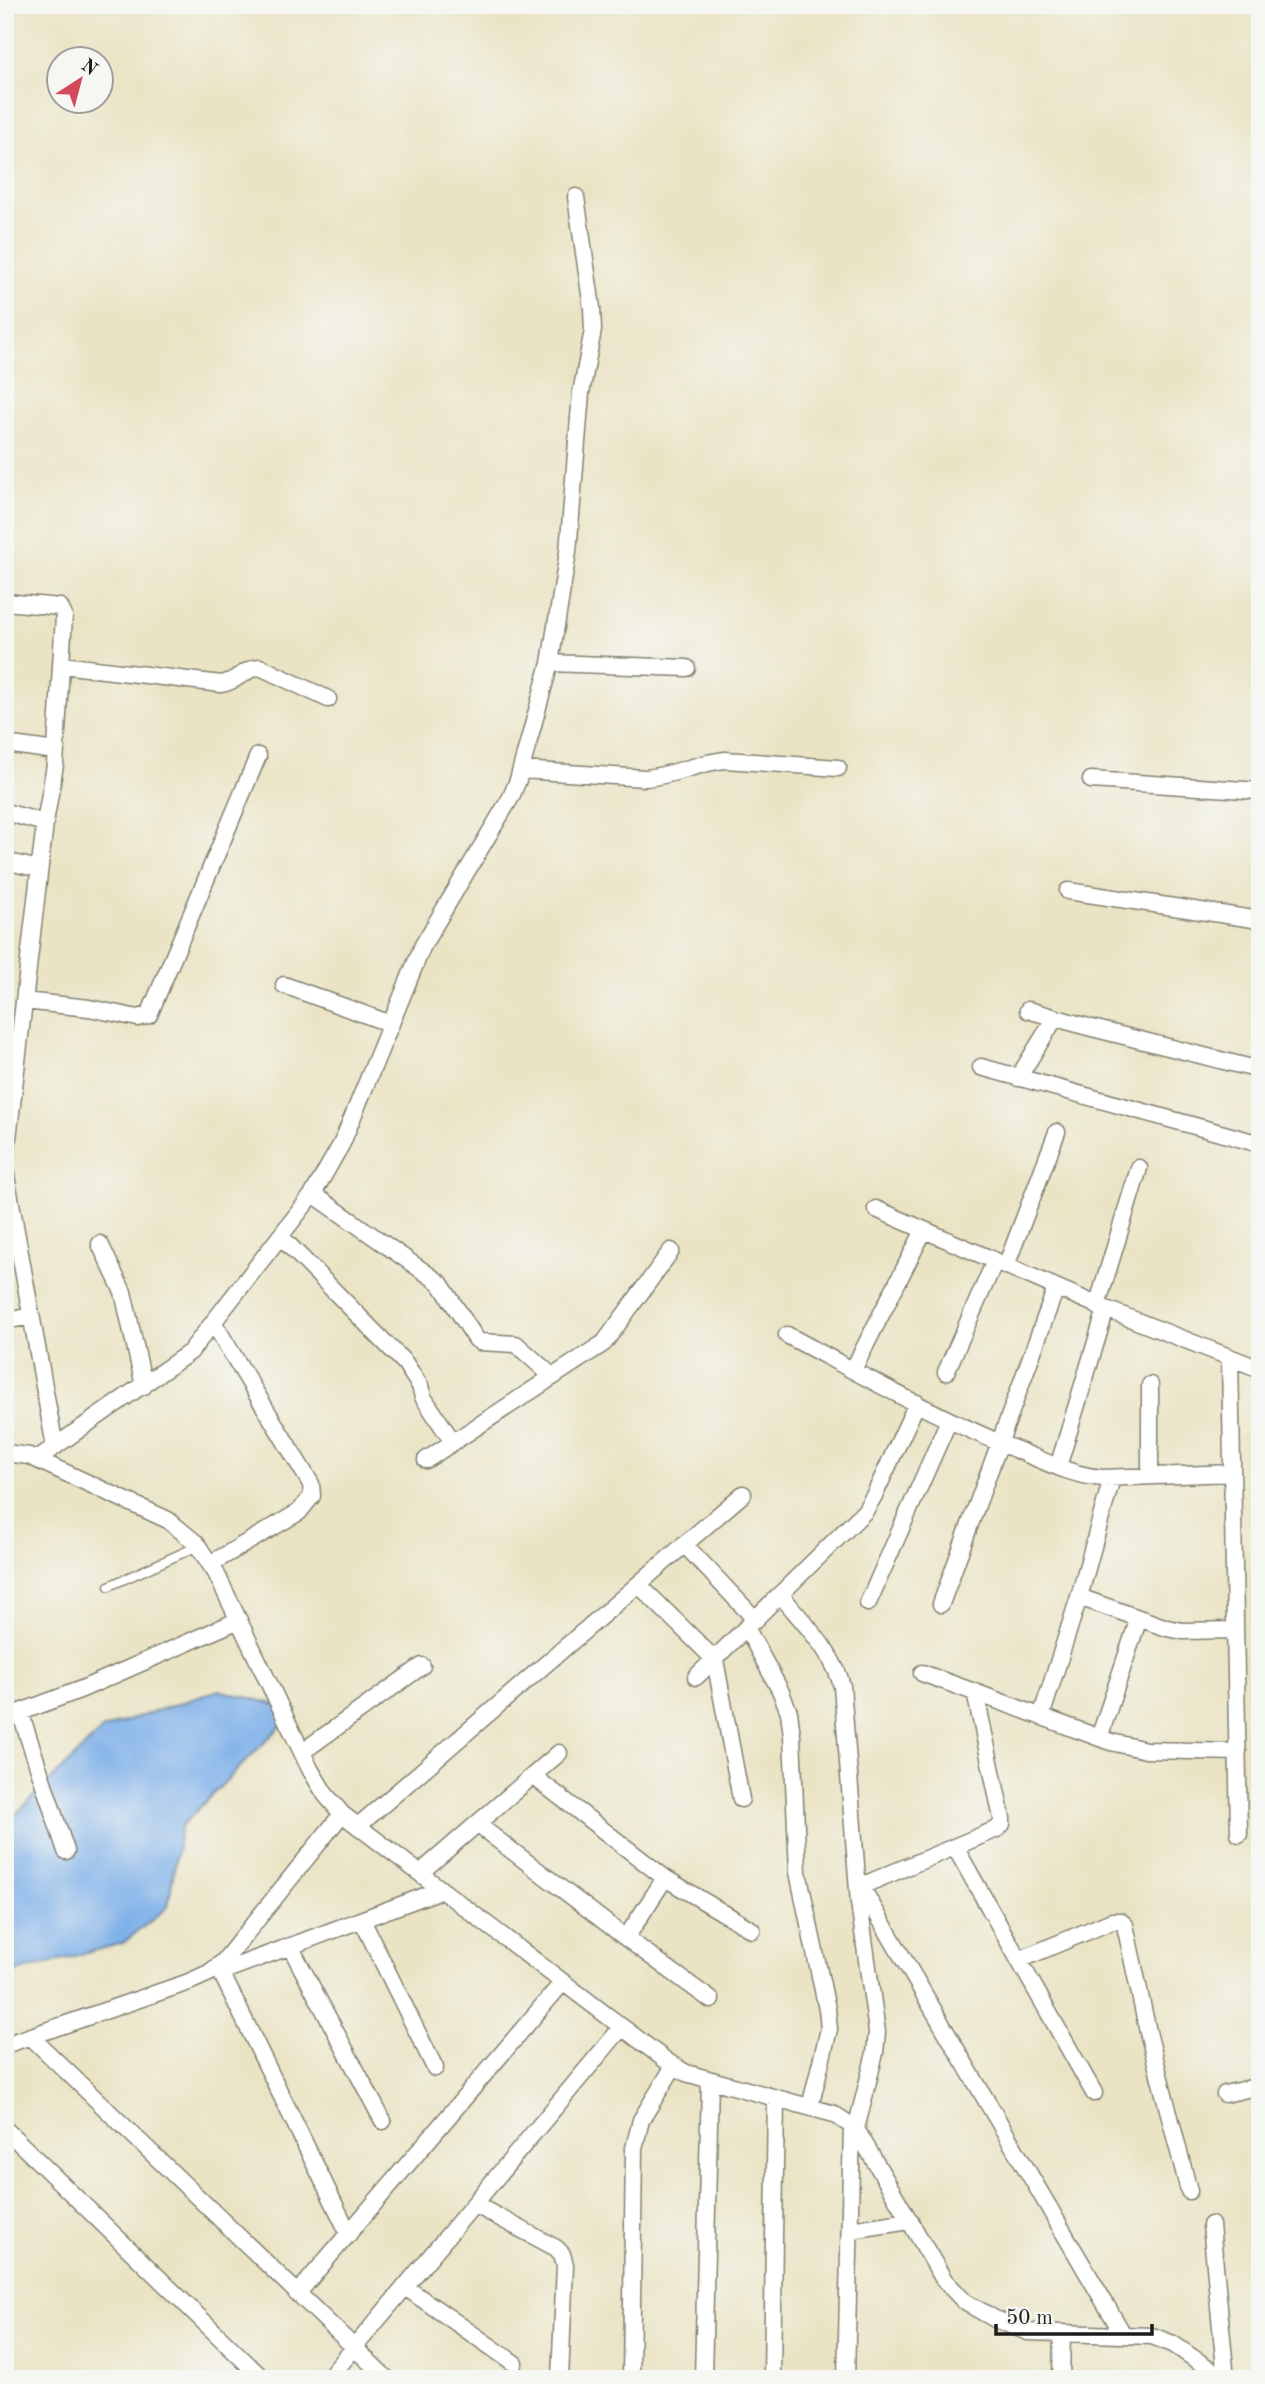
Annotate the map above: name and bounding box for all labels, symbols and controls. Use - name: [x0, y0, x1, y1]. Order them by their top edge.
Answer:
- north arrow: [46, 46, 116, 116]
- text: N: [77, 56, 100, 81]
- scale bar: [996, 2293, 1151, 2337]
- text: 50 m: [1006, 2308, 1053, 2329]

